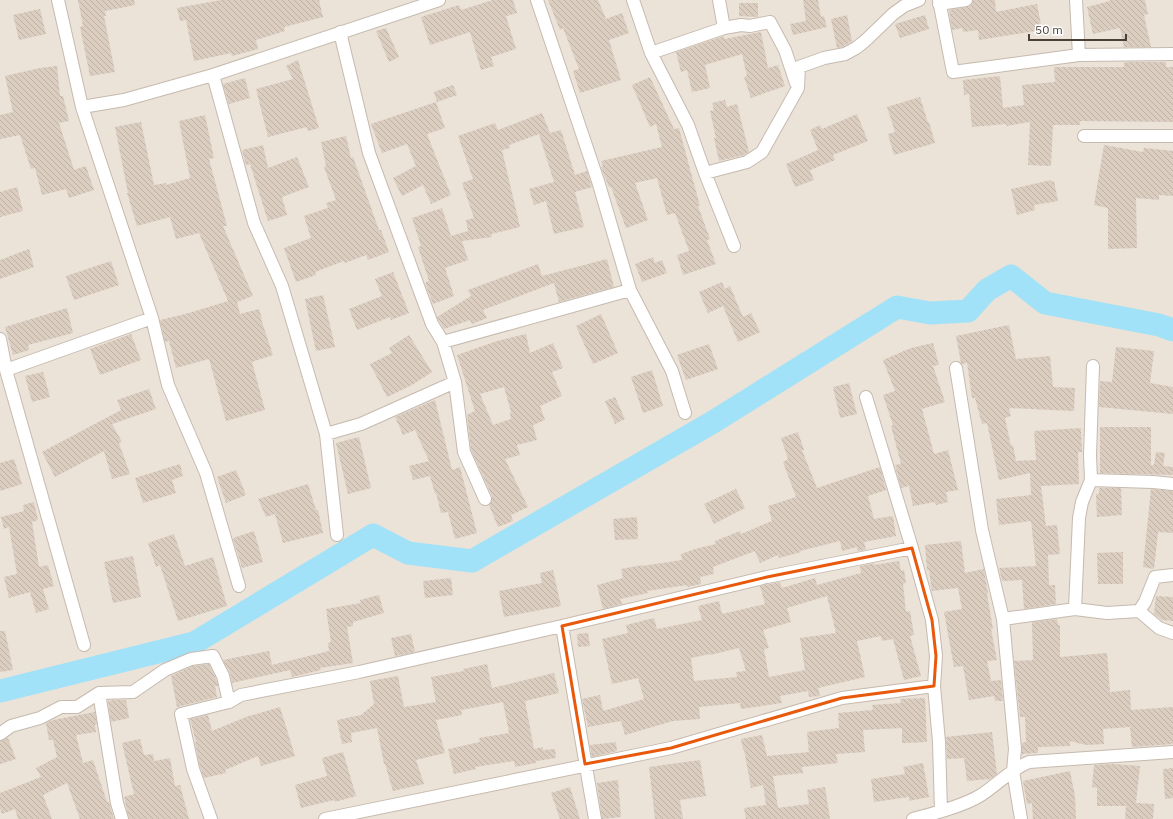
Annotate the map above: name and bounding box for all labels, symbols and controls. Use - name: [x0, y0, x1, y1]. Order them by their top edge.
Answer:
- scale bar: [1029, 16, 1126, 42]
- text: 50 m: [1035, 22, 1063, 37]

